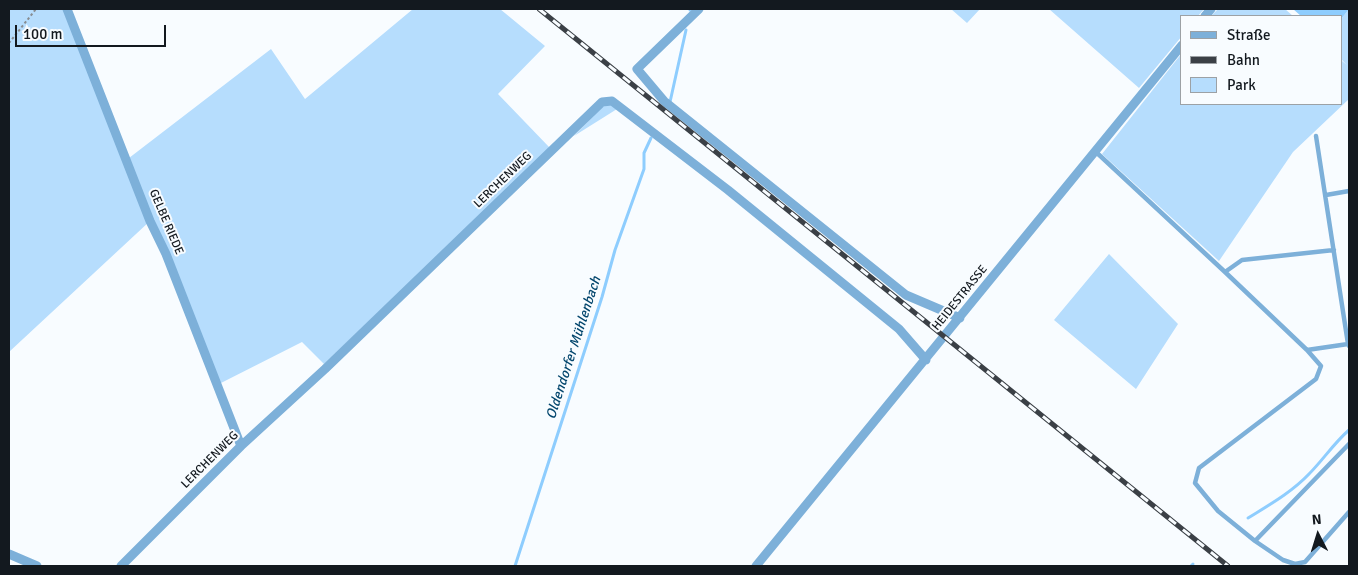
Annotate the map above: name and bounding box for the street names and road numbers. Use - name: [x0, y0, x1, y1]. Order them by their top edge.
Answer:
- street label: LERCHENWEG: [471, 149, 535, 211]
- street label: GELBE RIEDE: [146, 187, 186, 257]
- street label: HEIDESTRASSE: [929, 262, 991, 334]
- street label: LERCHENWEG: [178, 428, 242, 492]

